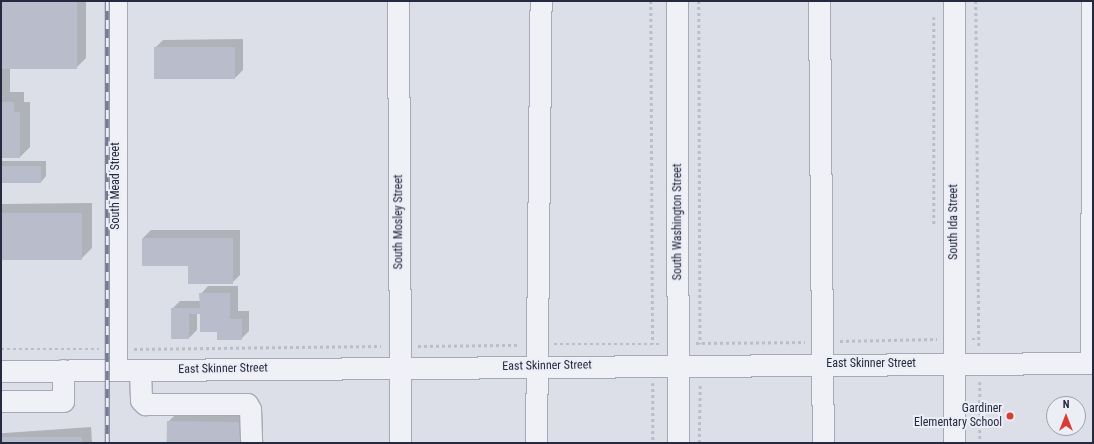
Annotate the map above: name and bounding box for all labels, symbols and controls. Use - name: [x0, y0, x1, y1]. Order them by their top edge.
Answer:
- street label: South Mead Street: [109, 142, 123, 230]
- street label: South Washington Street: [671, 164, 685, 280]
- street label: South Mosley Street: [392, 175, 406, 269]
- street label: South Ida Street: [947, 184, 961, 260]
- street label: East Skinner Street: [826, 357, 916, 371]
- street label: East Skinner Street: [502, 358, 592, 374]
- street label: East Skinner Street: [178, 361, 268, 377]
- north arrow: [1046, 396, 1086, 436]
- text: N: [1063, 398, 1069, 411]
- place label: Gardiner Elementary School: [914, 402, 1002, 430]
- marker: Gardiner Elementary School: [1005, 411, 1015, 421]

